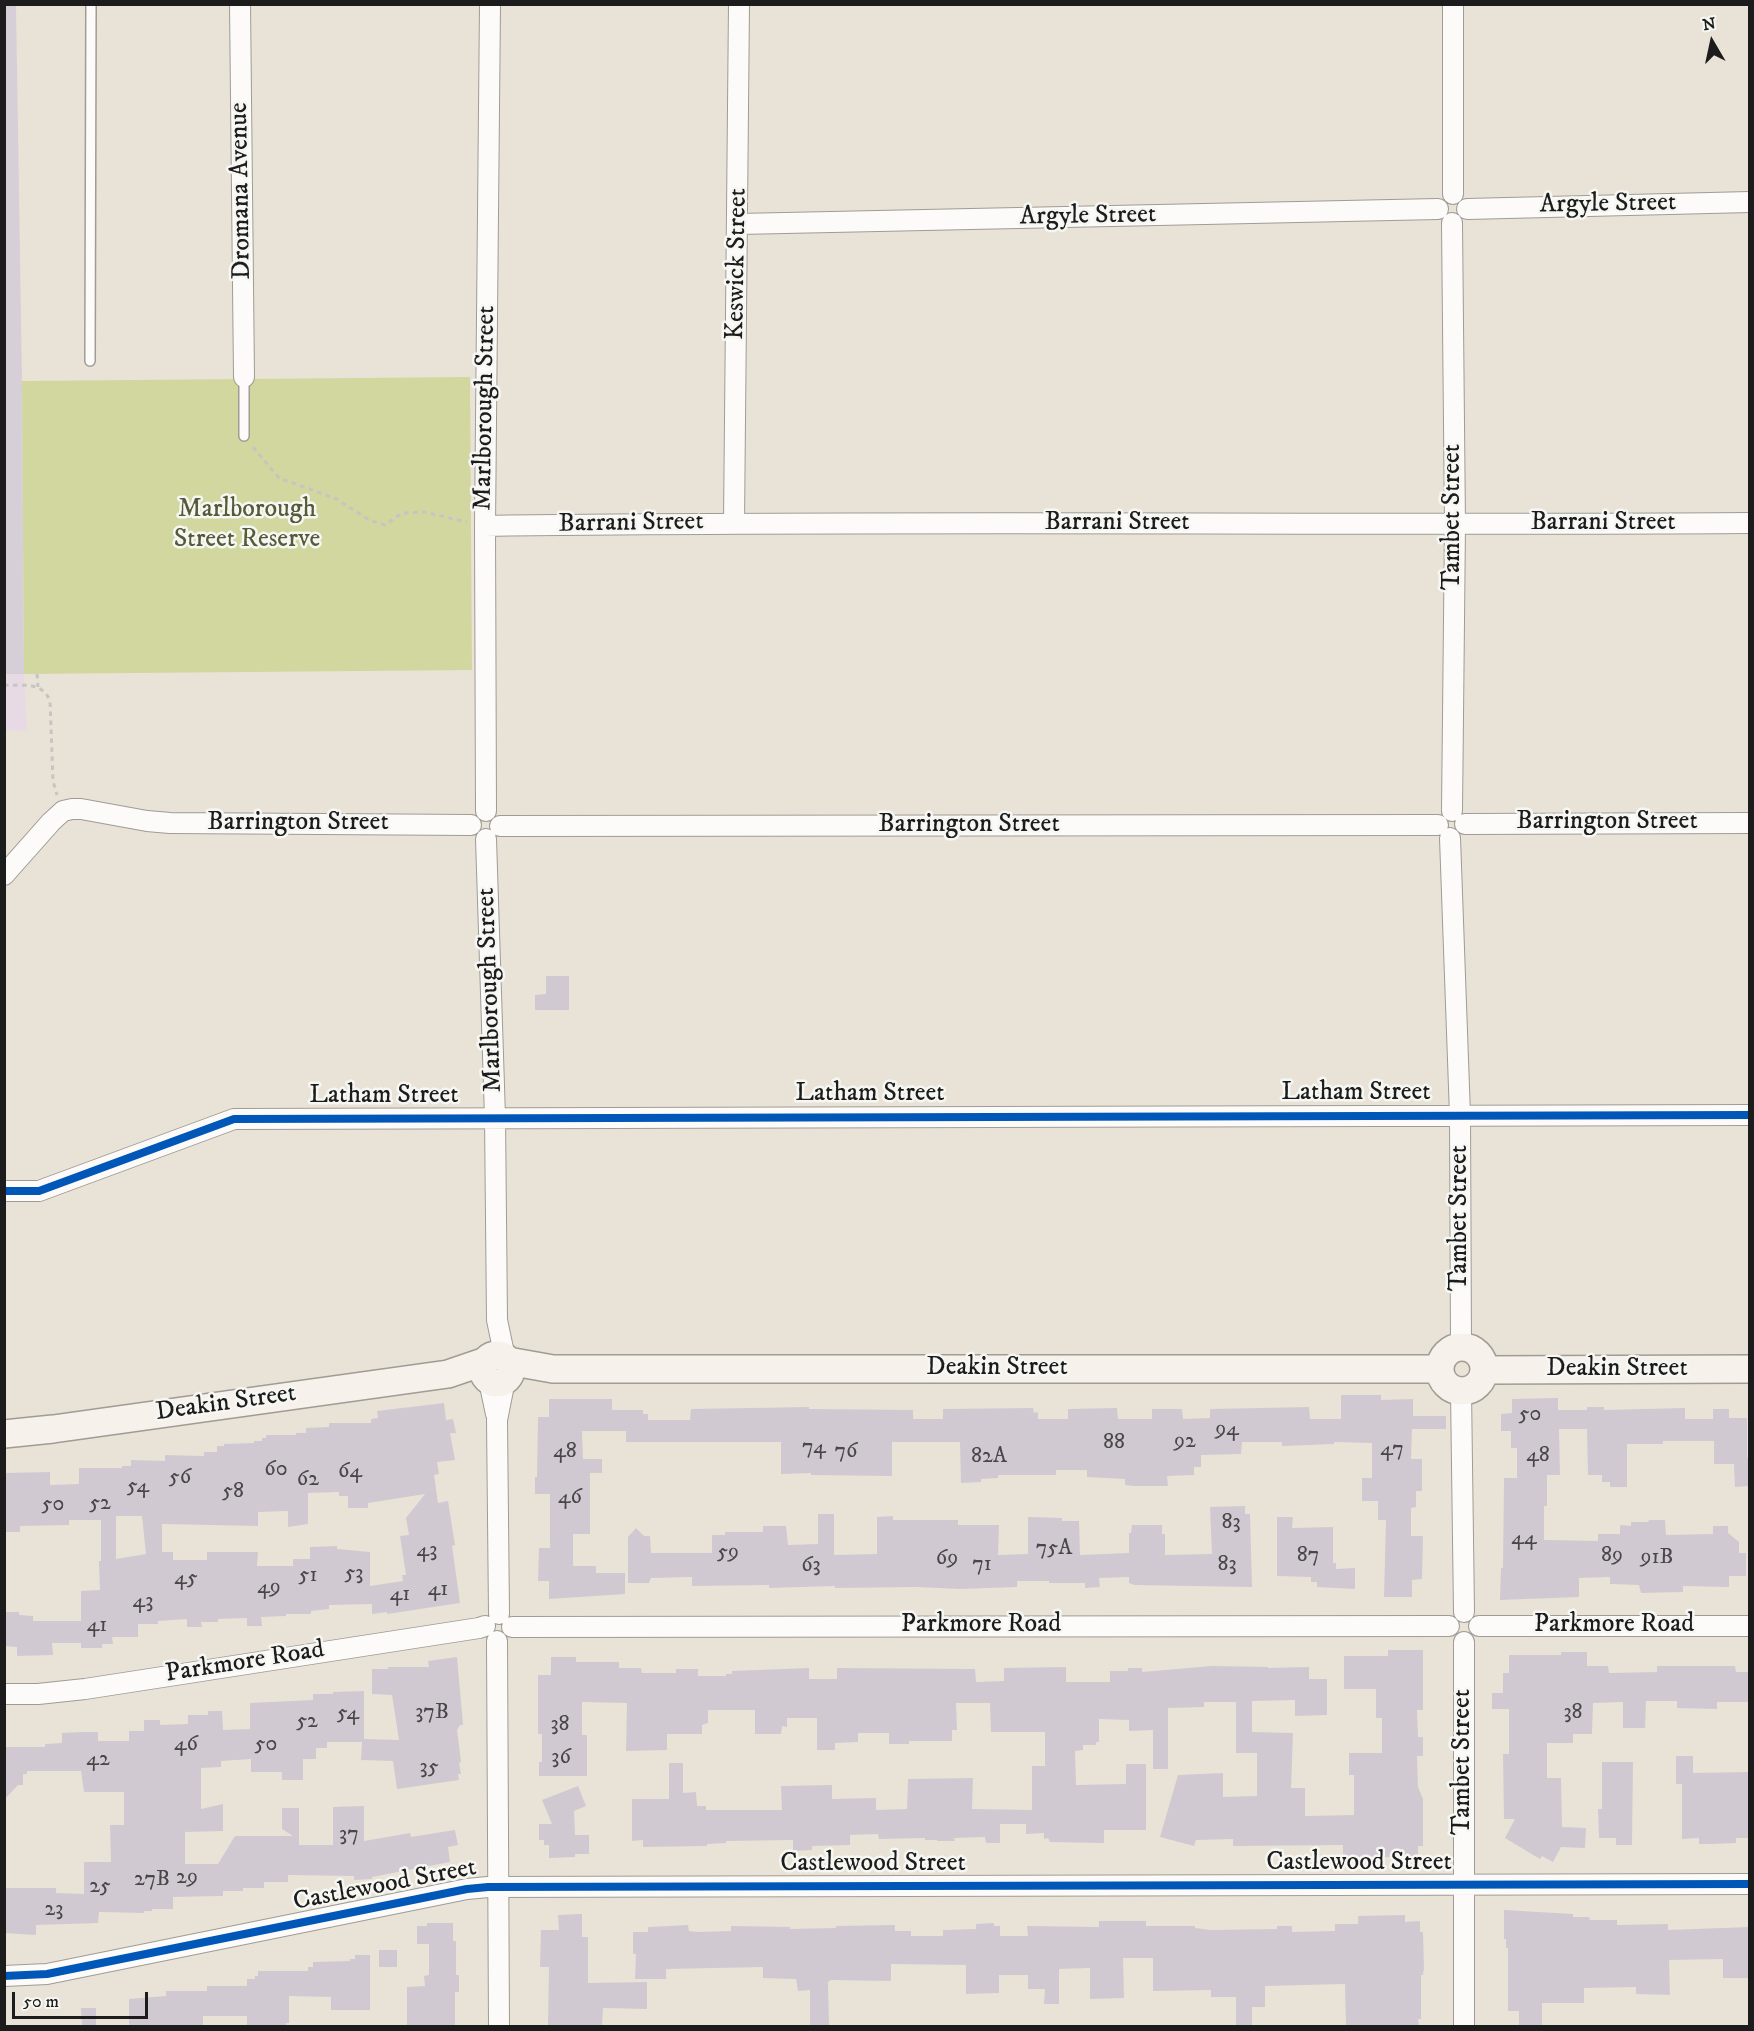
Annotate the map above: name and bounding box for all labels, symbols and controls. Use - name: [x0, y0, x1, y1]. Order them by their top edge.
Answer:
- north arrow: [1682, 12, 1742, 72]
- text: N: [1701, 13, 1717, 35]
- street label: Dromana Avenue: [225, 102, 259, 280]
- street label: Keswick Street: [721, 188, 755, 340]
- street label: Argyle Street: [1539, 188, 1677, 222]
- street label: Argyle Street: [1019, 200, 1157, 234]
- street label: Marlborough Street: [469, 305, 503, 511]
- street label: Tambet Street: [1438, 444, 1470, 590]
- park label: Marlborough Street Reserve: [174, 495, 320, 556]
- street label: Barrani Street: [558, 507, 704, 541]
- street label: Barrani Street: [1044, 508, 1190, 540]
- street label: Barrani Street: [1530, 508, 1676, 540]
- street label: Barrington Street: [1516, 807, 1698, 839]
- street label: Barrington Street: [207, 808, 389, 840]
- street label: Barrington Street: [878, 810, 1060, 842]
- street label: Marlborough Street: [472, 887, 510, 1093]
- street label: Latham Street: [1281, 1078, 1431, 1110]
- street label: Latham Street: [795, 1079, 945, 1111]
- street label: Latham Street: [309, 1081, 459, 1113]
- street label: Tambet Street: [1445, 1145, 1477, 1291]
- street label: Deakin Street: [926, 1353, 1068, 1385]
- street label: Deakin Street: [1546, 1354, 1688, 1386]
- street label: Deakin Street: [154, 1379, 298, 1429]
- house number: 50: [1519, 1402, 1541, 1428]
- house number: 94: [1215, 1417, 1239, 1443]
- house number: 92: [1174, 1429, 1196, 1455]
- house number: 88: [1103, 1430, 1125, 1456]
- house number: 74: [802, 1435, 826, 1461]
- house number: 47: [1380, 1437, 1404, 1463]
- house number: 48: [553, 1439, 577, 1465]
- house number: 76: [835, 1439, 857, 1465]
- house number: 48: [1526, 1443, 1550, 1469]
- house number: 82A: [971, 1444, 1007, 1470]
- house number: 60: [264, 1457, 288, 1483]
- house number: 64: [338, 1459, 362, 1485]
- house number: 56: [169, 1465, 191, 1491]
- house number: 62: [297, 1467, 319, 1493]
- house number: 54: [127, 1474, 149, 1500]
- house number: 58: [222, 1479, 244, 1505]
- house number: 46: [558, 1485, 582, 1511]
- house number: 52: [89, 1491, 111, 1517]
- house number: 50: [42, 1492, 64, 1518]
- house number: 83: [1221, 1510, 1241, 1536]
- house number: 44: [1511, 1526, 1537, 1552]
- house number: 75A: [1036, 1536, 1072, 1562]
- house number: 43: [417, 1538, 437, 1564]
- house number: 59: [717, 1540, 739, 1566]
- house number: 87: [1297, 1543, 1319, 1569]
- house number: 89: [1601, 1543, 1623, 1569]
- house number: 91B: [1641, 1545, 1673, 1571]
- house number: 69: [936, 1546, 958, 1572]
- house number: 71: [972, 1552, 992, 1578]
- house number: 83: [1217, 1552, 1237, 1578]
- house number: 63: [801, 1553, 821, 1579]
- house number: 53: [344, 1561, 364, 1587]
- house number: 51: [298, 1563, 318, 1589]
- house number: 45: [174, 1566, 198, 1592]
- house number: 49: [257, 1575, 281, 1601]
- house number: 41: [428, 1577, 448, 1603]
- house number: 41: [390, 1582, 410, 1608]
- house number: 43: [133, 1589, 153, 1615]
- street label: Parkmore Road: [901, 1610, 1061, 1642]
- street label: Parkmore Road: [1534, 1610, 1694, 1642]
- house number: 41: [87, 1613, 107, 1639]
- street label: Parkmore Road: [163, 1635, 327, 1691]
- street label: Tambet Street: [1448, 1689, 1480, 1835]
- house number: 37B: [415, 1700, 449, 1726]
- house number: 38: [1563, 1700, 1583, 1726]
- house number: 54: [337, 1701, 359, 1727]
- house number: 52: [296, 1709, 318, 1735]
- house number: 38: [550, 1712, 570, 1738]
- house number: 46: [174, 1732, 198, 1758]
- house number: 50: [255, 1732, 277, 1758]
- house number: 36: [551, 1745, 571, 1771]
- house number: 42: [86, 1747, 110, 1773]
- house number: 35: [419, 1755, 439, 1781]
- house number: 37: [339, 1822, 359, 1848]
- street label: Castlewood Street: [1266, 1848, 1452, 1880]
- street label: Castlewood Street: [780, 1849, 966, 1881]
- street label: Castlewood Street: [291, 1853, 479, 1919]
- house number: 29: [176, 1865, 198, 1891]
- house number: 27B: [134, 1867, 170, 1893]
- house number: 25: [89, 1874, 111, 1900]
- house number: 23: [44, 1897, 64, 1923]
- scale bar: [15, 1980, 152, 2018]
- text: 50 m: [23, 1991, 59, 2013]

